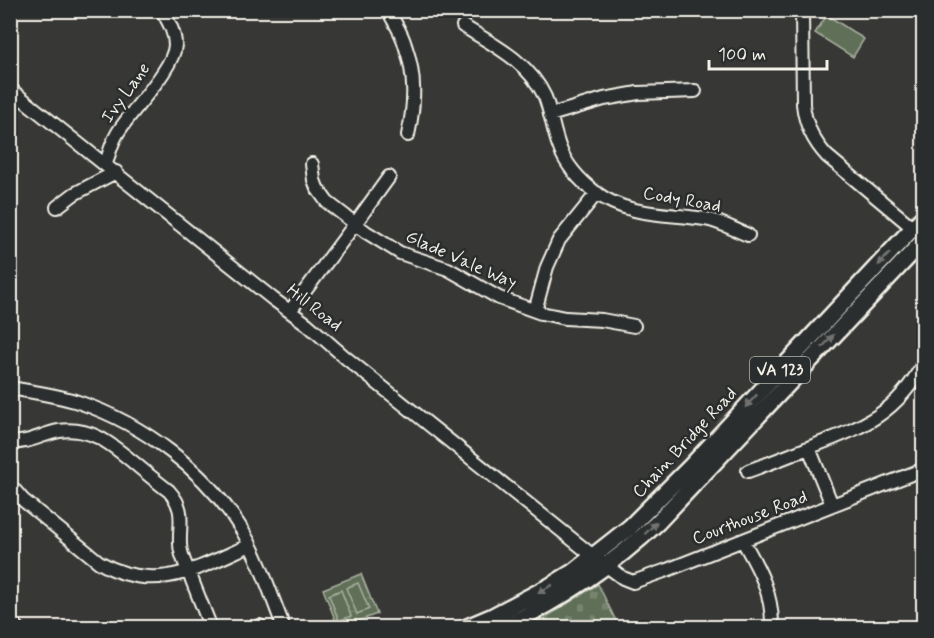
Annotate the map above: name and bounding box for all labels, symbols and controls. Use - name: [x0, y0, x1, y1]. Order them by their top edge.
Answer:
- scale bar: [709, 33, 828, 71]
- text: 100 m: [718, 43, 766, 67]
- street label: Ivy Lane: [96, 58, 156, 128]
- street label: Cody Road: [641, 181, 723, 219]
- street label: Glade Vale Way: [402, 225, 520, 295]
- one-way arrow: [877, 251, 891, 265]
- street label: Hill Road: [281, 279, 347, 337]
- one-way arrow: [821, 334, 835, 348]
- road number: VA 123: [750, 357, 810, 383]
- street label: Chain Bridge Road: [627, 382, 743, 504]
- one-way arrow: [744, 394, 758, 408]
- street label: Courthouse Road: [689, 485, 811, 551]
- one-way arrow: [644, 522, 658, 536]
- one-way arrow: [536, 584, 553, 594]

